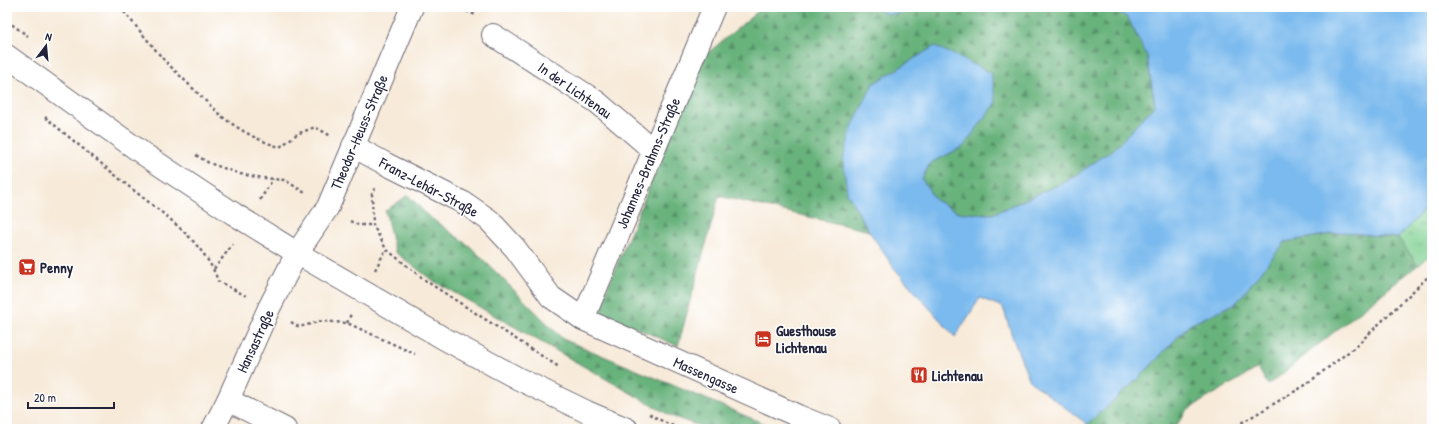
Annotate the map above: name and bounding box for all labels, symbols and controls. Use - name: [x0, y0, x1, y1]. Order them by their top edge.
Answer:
- north arrow: [26, 26, 66, 66]
- text: N: [44, 29, 54, 44]
- street label: In der Lichtenau: [534, 57, 616, 123]
- street label: Theodor-Heuss-Straße: [325, 71, 393, 193]
- street label: Johannes-Brahms-Straße: [611, 94, 685, 232]
- street label: Franz-Lehár-Straße: [375, 152, 482, 222]
- supermarket icon: Penny: [17, 257, 37, 277]
- place label: Penny: [40, 257, 74, 279]
- street label: Hansastraße: [231, 306, 279, 376]
- place label: Guesthouse Lichtenau: [776, 320, 836, 358]
- hotel icon: Guesthouse Lichtenau: [753, 329, 773, 349]
- street label: Massengasse: [670, 351, 742, 399]
- restaurant icon: Lichtenau: [909, 365, 929, 385]
- place label: Lichtenau: [932, 365, 984, 386]
- scale bar: [28, 384, 114, 410]
- text: 20 m: [34, 389, 56, 406]

